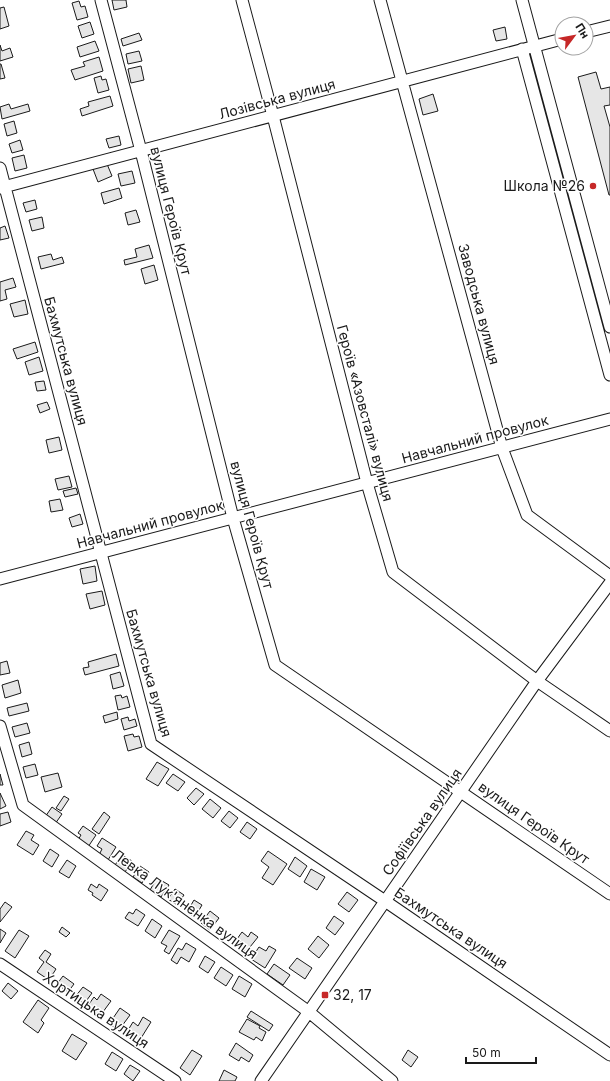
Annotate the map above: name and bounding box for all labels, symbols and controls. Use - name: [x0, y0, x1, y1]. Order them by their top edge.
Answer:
- north arrow: [554, 16, 594, 56]
- text: Пн: [573, 21, 592, 41]
- street label: Лозівська вулиця: [217, 75, 337, 122]
- street label: вулиця Героїв Крут: [147, 145, 196, 277]
- place label: Школа №26: [504, 177, 585, 194]
- marker: Школа №26: [588, 181, 598, 191]
- street label: Заводська вулиця: [455, 242, 504, 366]
- street label: Бахмутська вулиця: [41, 295, 92, 427]
- street label: Героїв «Азовсталі» вулиця: [334, 323, 397, 503]
- street label: Навчальний провулок: [400, 411, 550, 466]
- street label: вулиця Героїв Крут: [227, 459, 278, 591]
- street label: Навчальний провулок: [75, 496, 225, 551]
- street label: Бахмутська вулиця: [123, 607, 176, 739]
- street label: Софіївська вулиця: [378, 765, 465, 879]
- street label: вулиця Героїв Крут: [475, 778, 593, 868]
- street label: Левка Лук'яненка вулиця: [109, 845, 261, 962]
- street label: Бахмутська вулиця: [392, 883, 511, 972]
- street label: Хортицька вулиця: [40, 968, 153, 1051]
- place label: 32, 17: [333, 986, 372, 1003]
- marker: 32, 17: [320, 990, 330, 1000]
- scale bar: [466, 1039, 536, 1065]
- text: 50 m: [472, 1045, 501, 1060]

